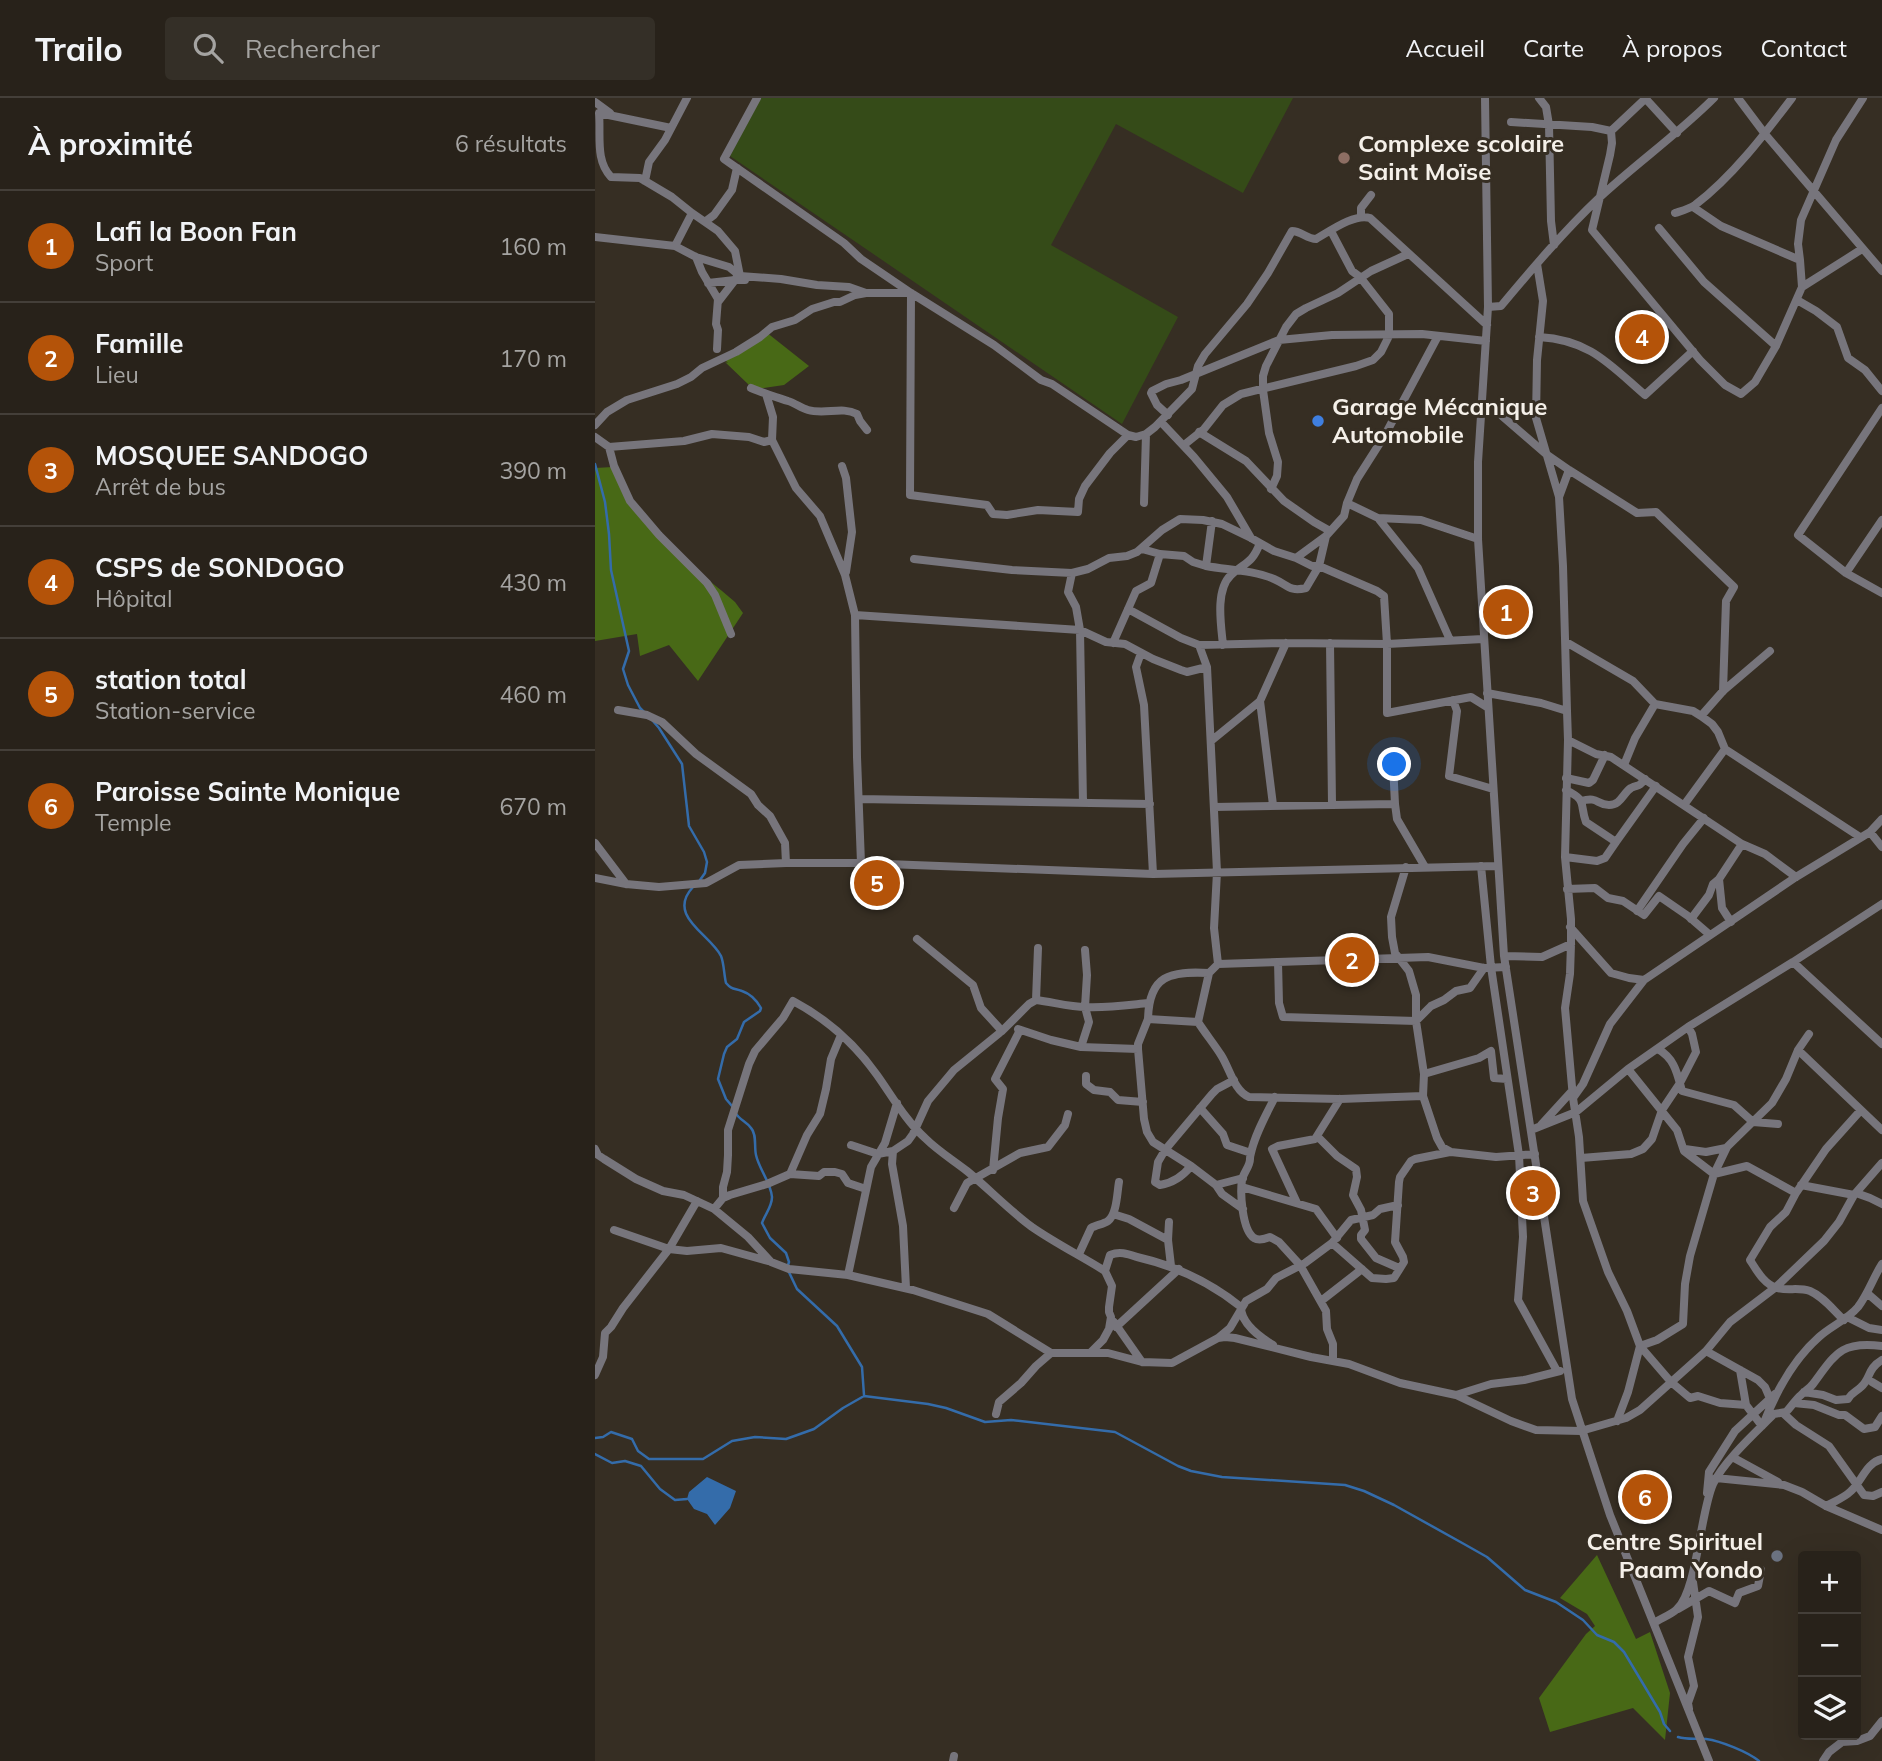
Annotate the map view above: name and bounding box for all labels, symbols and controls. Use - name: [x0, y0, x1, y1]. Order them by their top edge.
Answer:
- search box: [165, 17, 655, 80]
- text: Trailo: [35, 28, 123, 69]
- icon: search: [189, 29, 227, 67]
- text: Rechercher: [245, 32, 380, 65]
- text: Accueil: [1406, 33, 1485, 63]
- text: Carte: [1523, 33, 1584, 63]
- text: À propos: [1622, 33, 1723, 63]
- text: Contact: [1761, 33, 1847, 63]
- text: À proximité: [28, 125, 193, 163]
- place label: Complexe scolaire Saint Moïse: [1358, 128, 1564, 186]
- text: 6 résultats: [455, 129, 567, 158]
- marker: Complexe scolaire Saint Moïse: [1336, 150, 1352, 166]
- text: Lafi la Boon Fan: [95, 215, 297, 248]
- text: 1: [44, 232, 58, 261]
- text: 160 m: [499, 232, 567, 261]
- text: Sport: [95, 248, 153, 277]
- pin: 4: [1619, 311, 1665, 363]
- text: Famille: [95, 327, 183, 360]
- text: 2: [44, 344, 58, 373]
- text: 170 m: [499, 344, 567, 373]
- text: Lieu: [95, 360, 139, 389]
- place label: Garage Mécanique Automobile: [1332, 391, 1548, 449]
- marker: Garage Mécanique Automobile: [1310, 413, 1326, 429]
- text: MOSQUEE SANDOGO: [95, 439, 368, 472]
- text: 3: [44, 456, 58, 485]
- text: 390 m: [499, 456, 567, 485]
- text: Arrêt de bus: [95, 472, 226, 501]
- text: CSPS de SONDOGO: [95, 551, 345, 584]
- text: 4: [44, 568, 58, 597]
- text: 430 m: [499, 568, 567, 597]
- text: Hôpital: [95, 584, 172, 613]
- pin: 1: [1483, 586, 1529, 638]
- text: station total: [95, 663, 246, 696]
- text: 5: [44, 680, 58, 709]
- text: 460 m: [499, 680, 567, 709]
- text: Station-service: [95, 696, 255, 725]
- your location: [1377, 747, 1411, 781]
- text: Paroisse Sainte Monique: [95, 775, 400, 808]
- text: 6: [44, 792, 58, 821]
- text: 670 m: [499, 792, 567, 821]
- text: Temple: [95, 808, 172, 837]
- pin: 5: [854, 857, 900, 909]
- pin: 2: [1329, 934, 1375, 986]
- pin: 3: [1510, 1167, 1556, 1219]
- pin: 6: [1622, 1471, 1668, 1523]
- place label: Centre Spirituel Paam Yondo: [1587, 1526, 1763, 1584]
- marker: Centre Spirituel Paam Yondo: [1769, 1548, 1785, 1564]
- map controls: [1798, 1551, 1861, 1740]
- button: +: [1798, 1551, 1861, 1614]
- button: −: [1798, 1614, 1861, 1677]
- button: layers: [1798, 1677, 1861, 1740]

